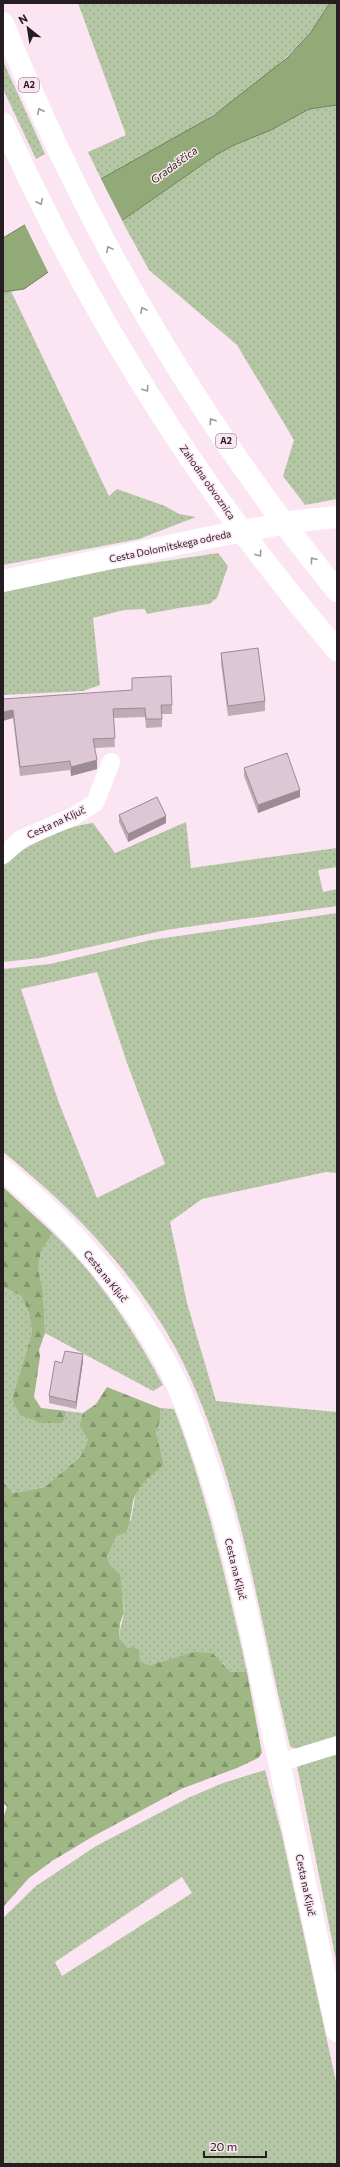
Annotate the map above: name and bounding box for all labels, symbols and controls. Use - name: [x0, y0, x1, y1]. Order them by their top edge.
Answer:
- north arrow: [8, 8, 48, 48]
- text: N: [16, 11, 30, 27]
- road number: A2: [19, 78, 39, 92]
- one-way arrow: [37, 107, 45, 115]
- water label: Gradaščica: [148, 143, 200, 186]
- one-way arrow: [35, 197, 43, 205]
- one-way arrow: [106, 245, 114, 253]
- one-way arrow: [141, 307, 148, 314]
- one-way arrow: [141, 385, 148, 392]
- one-way arrow: [209, 418, 217, 425]
- road number: A2: [216, 434, 236, 448]
- street label: Zahodna obvoznica: [178, 442, 238, 522]
- street label: Cesta Dolomitskega odreda: [108, 527, 232, 565]
- one-way arrow: [254, 549, 261, 556]
- one-way arrow: [310, 558, 317, 565]
- street label: Cesta na Ključ: [25, 803, 87, 841]
- street label: Cesta na Ključ: [81, 1248, 131, 1304]
- street label: Cesta na Ključ: [223, 1537, 249, 1601]
- street label: Cesta na Ključ: [294, 1853, 318, 1917]
- scale bar: [204, 2133, 266, 2159]
- text: 20 m: [210, 2139, 237, 2153]

